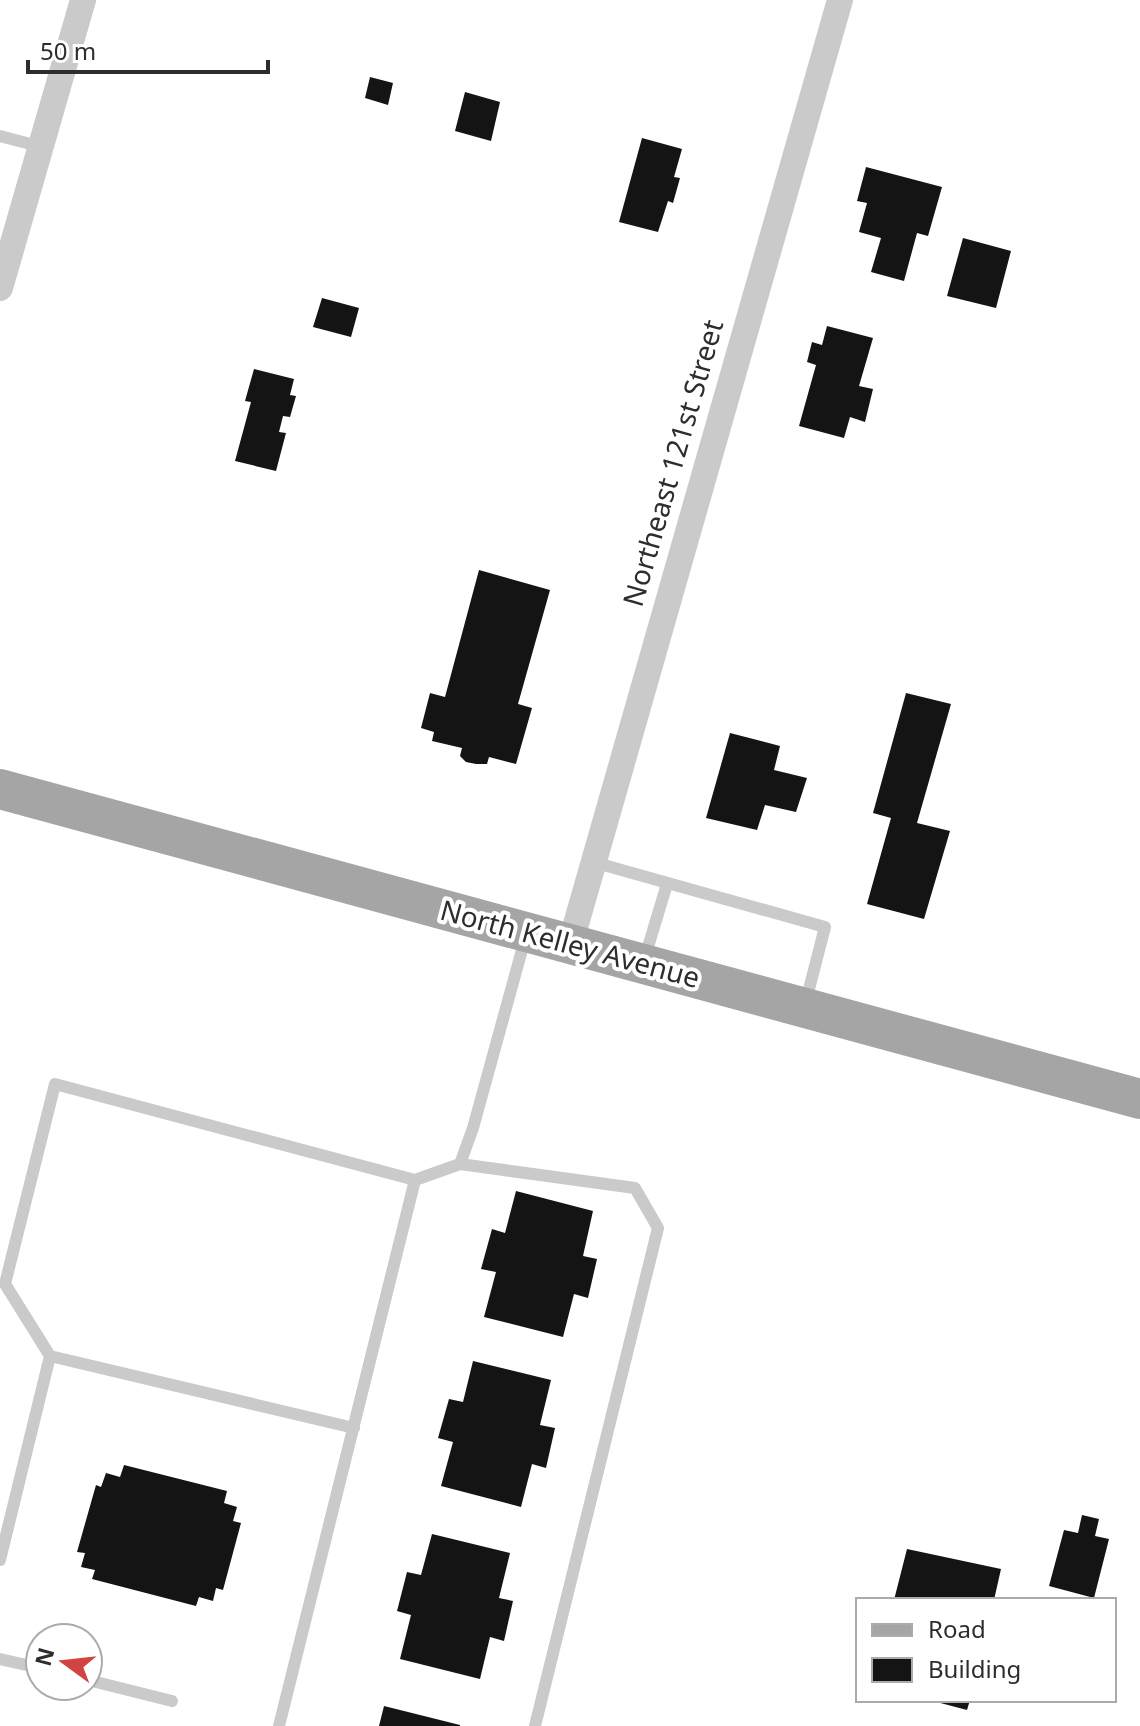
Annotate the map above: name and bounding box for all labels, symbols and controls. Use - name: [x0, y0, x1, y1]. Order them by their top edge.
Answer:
- scale bar: [28, 24, 268, 74]
- text: 50 m: [40, 34, 96, 67]
- street label: Northeast 121st Street: [613, 315, 731, 610]
- street label: North Kelley Avenue: [436, 890, 704, 996]
- legend: [856, 1598, 1116, 1702]
- text: Road: [928, 1612, 986, 1645]
- north arrow: [24, 1622, 104, 1702]
- text: N: [27, 1644, 61, 1669]
- text: Building: [928, 1652, 1021, 1685]

